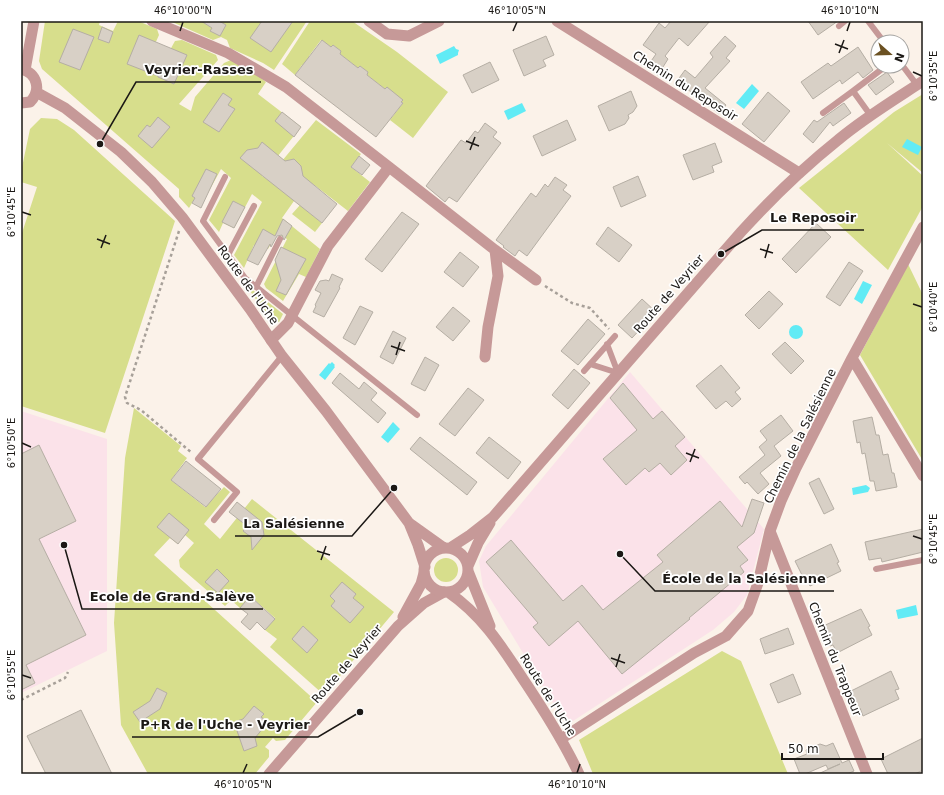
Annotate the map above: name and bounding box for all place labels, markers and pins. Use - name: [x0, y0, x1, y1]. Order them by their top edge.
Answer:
- callout: Veyrier-Rasses: [136, 57, 261, 82]
- callout: Le Reposoir: [762, 205, 864, 230]
- callout: La Salésienne: [235, 511, 352, 536]
- callout: École de la Salésienne: [655, 566, 834, 591]
- callout: Ecole de Grand-Salève: [82, 584, 263, 609]
- callout: P+R de l'Uche - Veyrier: [132, 712, 318, 737]

